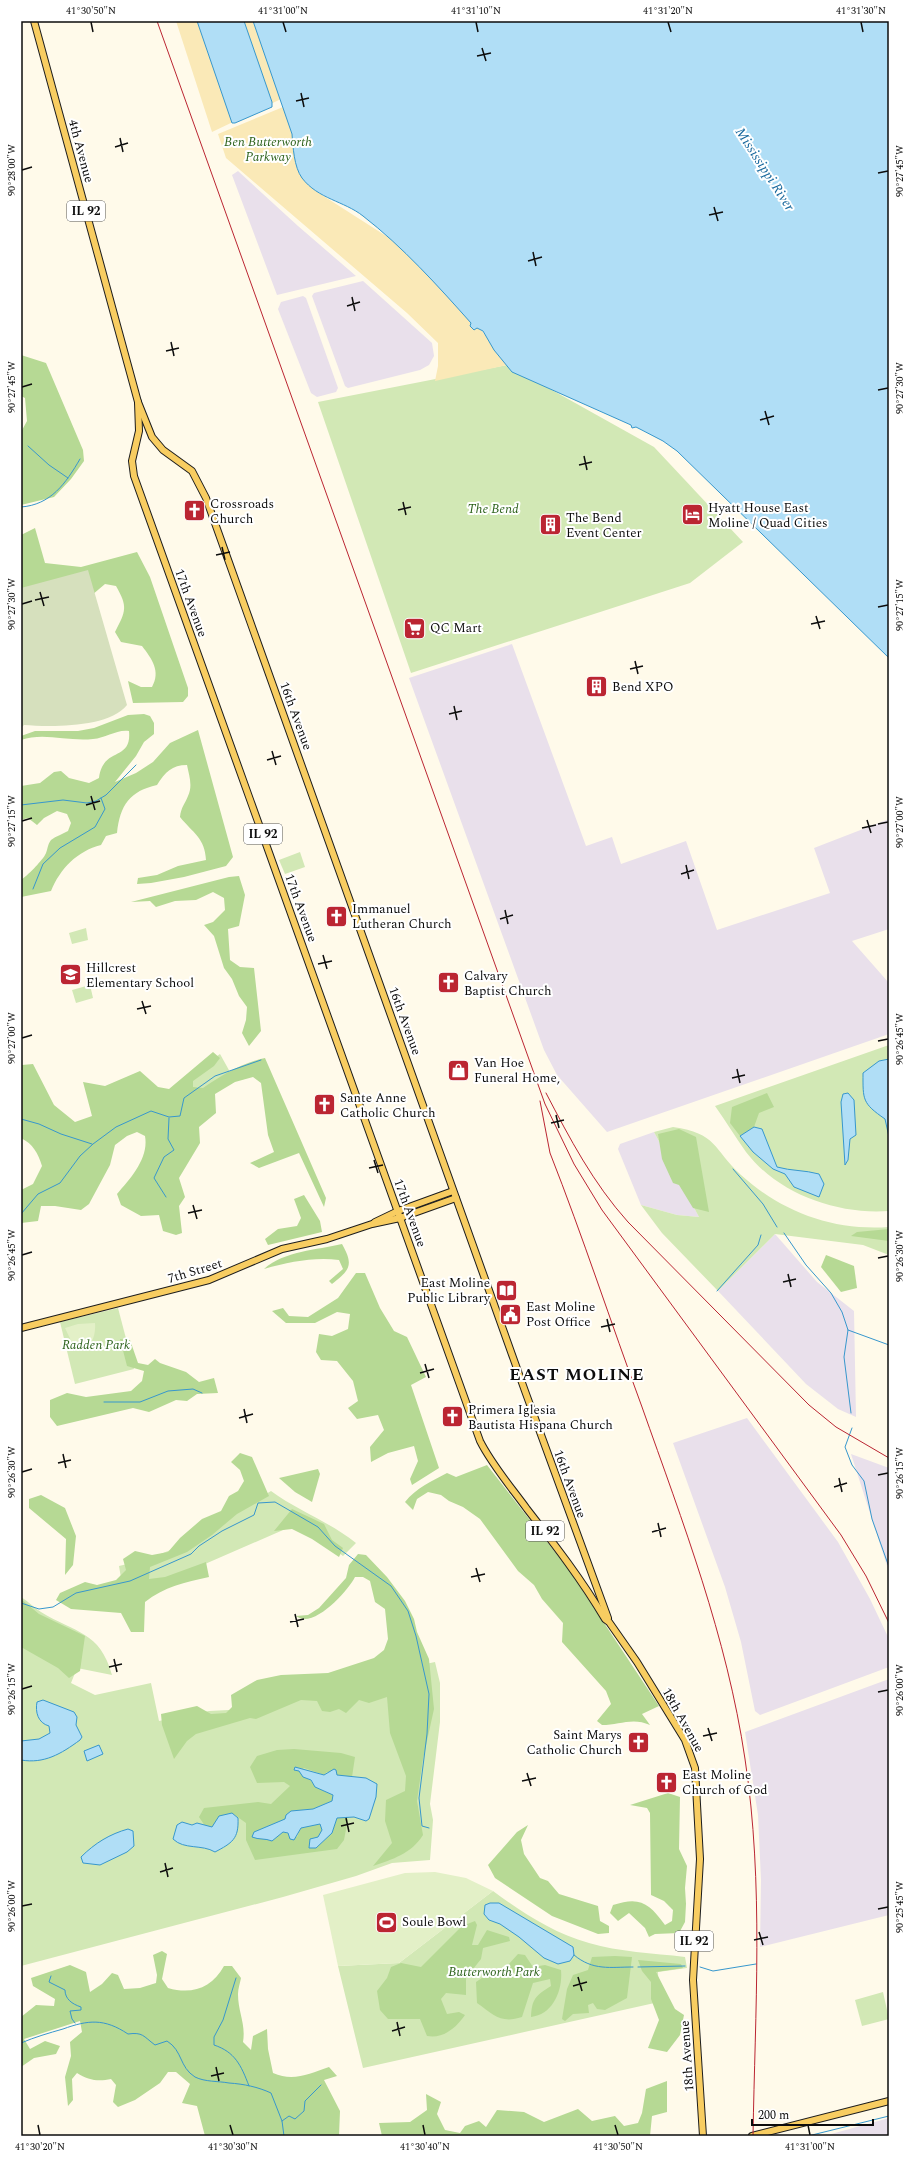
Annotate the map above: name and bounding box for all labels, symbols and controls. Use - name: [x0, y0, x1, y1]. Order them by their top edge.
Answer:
- text: 41°30'50"N: [66, 3, 116, 19]
- text: 41°31'00"N: [258, 3, 308, 19]
- text: 41°31'10"N: [451, 3, 501, 19]
- text: 41°31'20"N: [643, 3, 693, 19]
- text: 41°31'30"N: [836, 3, 886, 19]
- street label: 4th Avenue: [63, 117, 99, 185]
- water label: Mississippi River: [730, 123, 800, 215]
- park label: Ben Butterworth Parkway: [224, 132, 312, 167]
- text: 90°28'00"W: [4, 144, 20, 196]
- text: 90°27'45"W: [892, 145, 908, 197]
- road number: IL 92: [67, 201, 105, 221]
- text: 90°27'45"W: [4, 361, 20, 413]
- text: 90°27'30"W: [892, 362, 908, 414]
- place label: Crossroads Church: [210, 494, 274, 529]
- church icon: Crossroads Church: [181, 498, 207, 524]
- place label: Hyatt House East Moline / Quad Cities: [708, 498, 828, 533]
- park label: The Bend: [467, 499, 519, 519]
- hotel icon: Hyatt House East Moline / Quad Cities: [679, 502, 705, 528]
- place label: The Bend Event Center: [566, 508, 642, 543]
- building icon: The Bend Event Center: [538, 512, 564, 538]
- street label: 17th Avenue: [169, 566, 213, 640]
- text: 90°27'30"W: [4, 578, 20, 630]
- text: 90°27'15"W: [892, 579, 908, 631]
- supermarket icon: QC Mart: [402, 615, 428, 641]
- place label: QC Mart: [430, 618, 482, 638]
- building icon: Bend XPO: [584, 674, 610, 700]
- place label: Bend XPO: [612, 677, 673, 697]
- street label: 16th Avenue: [274, 679, 318, 753]
- text: 90°27'15"W: [4, 795, 20, 847]
- text: 90°27'00"W: [892, 796, 908, 848]
- road number: IL 92: [244, 824, 282, 844]
- street label: 17th Avenue: [279, 871, 323, 945]
- place label: Immanuel Lutheran Church: [352, 899, 452, 934]
- church icon: Immanuel Lutheran Church: [323, 903, 349, 929]
- place label: Hillcrest Elementary School: [86, 958, 194, 993]
- school or university icon: Hillcrest Elementary School: [57, 962, 83, 988]
- place label: Calvary Baptist Church: [464, 966, 552, 1001]
- church icon: Calvary Baptist Church: [435, 970, 461, 996]
- street label: 16th Avenue: [383, 984, 427, 1058]
- text: 90°27'00"W: [4, 1012, 20, 1064]
- text: 90°26'45"W: [892, 1013, 908, 1065]
- place label: Van Hoe Funeral Home,: [474, 1053, 560, 1088]
- shop icon: Van Hoe Funeral Home,: [446, 1057, 472, 1083]
- place label: Sante Anne Catholic Church: [340, 1088, 436, 1123]
- church icon: Sante Anne Catholic Church: [311, 1092, 337, 1118]
- street label: 17th Avenue: [388, 1176, 432, 1250]
- text: 90°26'45"W: [4, 1229, 20, 1281]
- text: 90°26'30"W: [892, 1230, 908, 1282]
- street label: 7th Street: [165, 1253, 225, 1289]
- place label: East Moline Public Library: [407, 1273, 491, 1308]
- library icon: East Moline Public Library: [493, 1277, 519, 1303]
- place label: East Moline Post Office: [526, 1297, 595, 1332]
- public building icon: East Moline Post Office: [498, 1301, 524, 1327]
- park label: Radden Park: [62, 1335, 130, 1355]
- district label: EAST MOLINE: [509, 1362, 645, 1388]
- place label: Primera Iglesia Bautista Hispana Church: [468, 1400, 613, 1435]
- church icon: Primera Iglesia Bautista Hispana Church: [440, 1404, 466, 1430]
- text: 90°26'30"W: [4, 1446, 20, 1498]
- street label: 16th Avenue: [548, 1447, 592, 1521]
- text: 90°26'15"W: [892, 1447, 908, 1499]
- road number: IL 92: [526, 1521, 564, 1541]
- text: 90°26'15"W: [4, 1663, 20, 1715]
- text: 90°26'00"W: [892, 1664, 908, 1716]
- street label: 18th Avenue: [657, 1684, 709, 1756]
- place label: Saint Marys Catholic Church: [526, 1725, 622, 1760]
- church icon: Saint Marys Catholic Church: [625, 1729, 651, 1755]
- place label: East Moline Church of God: [682, 1765, 768, 1800]
- church icon: East Moline Church of God: [654, 1769, 680, 1795]
- text: 90°26'00"W: [4, 1880, 20, 1932]
- text: 90°25'45"W: [892, 1881, 908, 1933]
- sports icon: Soule Bowl: [374, 1909, 400, 1935]
- place label: Soule Bowl: [402, 1912, 466, 1932]
- road number: IL 92: [675, 1931, 713, 1951]
- park label: Butterworth Park: [448, 1962, 540, 1982]
- street label: 18th Avenue: [675, 2020, 699, 2092]
- scale bar: [752, 2101, 873, 2127]
- text: 200 m: [758, 2106, 789, 2125]
- text: 41°30'20"N: [15, 2139, 65, 2155]
- text: 41°30'30"N: [208, 2139, 258, 2155]
- text: 41°30'40"N: [400, 2139, 450, 2155]
- text: 41°30'50"N: [593, 2139, 643, 2155]
- text: 41°31'00"N: [785, 2139, 835, 2155]

